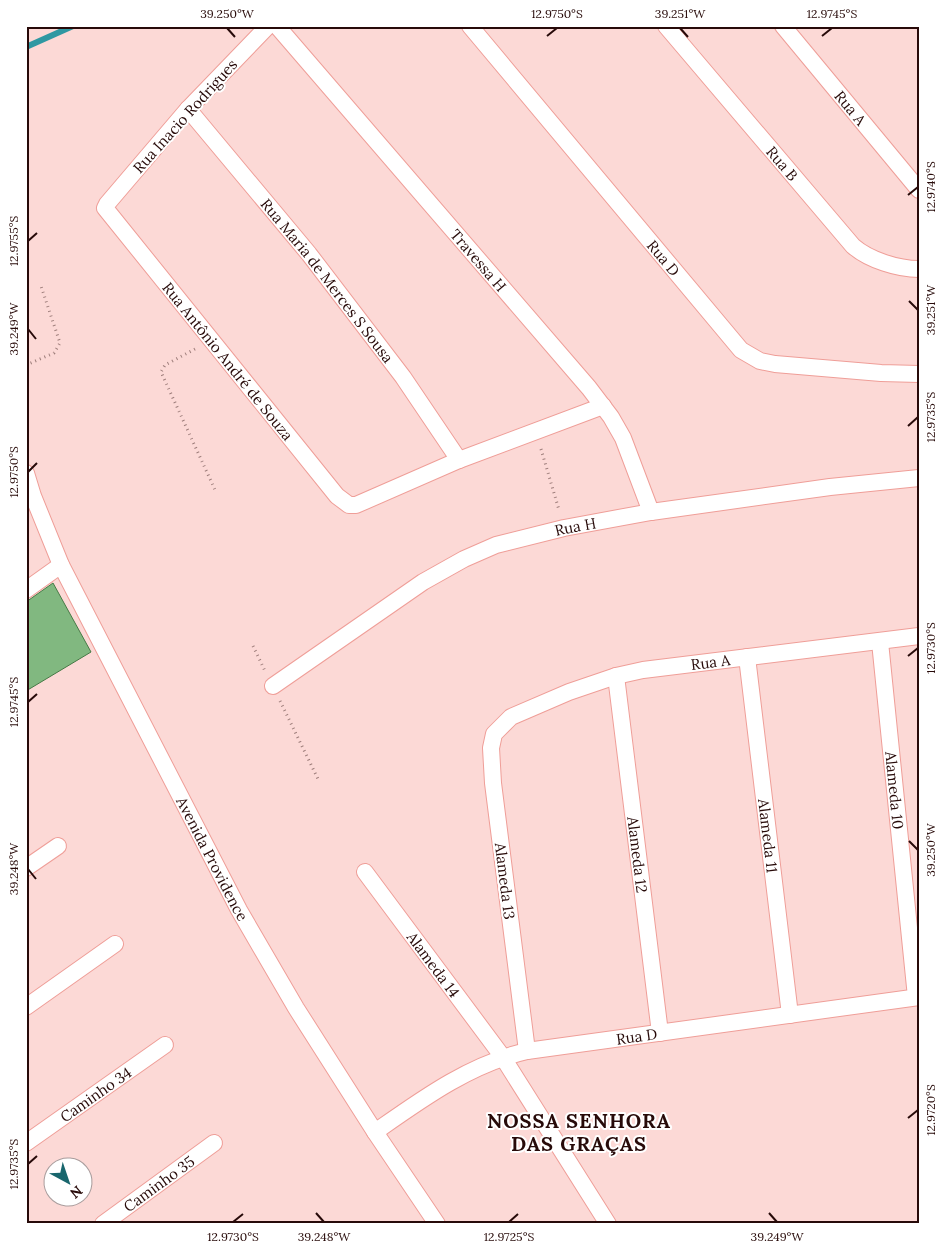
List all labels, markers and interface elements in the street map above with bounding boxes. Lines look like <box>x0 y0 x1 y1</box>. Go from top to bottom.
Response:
text: 39.250°W <box>200 6 255 21</box>
text: 12.9750°S <box>531 6 583 21</box>
text: 39.251°W <box>655 6 706 21</box>
text: 12.9745°S <box>807 6 857 21</box>
street label: Rua Inacio Rodrigues <box>129 55 241 177</box>
street label: Rua A <box>831 86 871 129</box>
street label: Rua B <box>763 142 803 184</box>
text: 12.9740°S <box>923 161 938 213</box>
street label: Rua Maria de Merces S Sousa <box>257 194 398 366</box>
text: 12.9755°S <box>6 215 21 266</box>
street label: Travessa H <box>447 225 511 295</box>
street label: Rua D <box>643 236 684 280</box>
street label: Rua Antônio André de Souza <box>159 278 298 444</box>
text: 39.251°W <box>923 284 938 335</box>
text: 39.249°W <box>6 302 21 355</box>
text: 12.9735°S <box>923 391 938 442</box>
text: 12.9750°S <box>6 446 21 498</box>
street label: Rua H <box>553 513 598 540</box>
text: 12.9730°S <box>923 622 938 674</box>
street label: Rua A <box>690 650 732 674</box>
text: 12.9745°S <box>6 677 21 727</box>
street label: Alameda 10 <box>882 749 908 830</box>
street label: Avenida Providence <box>172 793 253 924</box>
street label: Alameda 11 <box>754 797 782 874</box>
street label: Alameda 12 <box>624 814 652 894</box>
text: 39.250°W <box>923 822 938 877</box>
street label: Alameda 13 <box>491 841 519 920</box>
text: 39.248°W <box>6 842 21 895</box>
street label: Alameda 14 <box>402 927 464 1001</box>
street label: Rua D <box>615 1024 658 1048</box>
street label: Caminho 34 <box>56 1062 135 1126</box>
text: 12.9720°S <box>923 1084 938 1136</box>
district label: NOSSA SENHORA DAS GRAÇAS <box>487 1108 671 1156</box>
text: 12.9735°S <box>6 1138 21 1189</box>
street label: Caminho 35 <box>120 1151 198 1216</box>
north arrow <box>42 1158 92 1208</box>
text: N <box>66 1182 86 1202</box>
text: 12.9730°S <box>207 1229 259 1244</box>
text: 39.248°W <box>298 1229 351 1244</box>
text: 12.9725°S <box>484 1229 534 1244</box>
text: 39.249°W <box>751 1229 804 1244</box>

